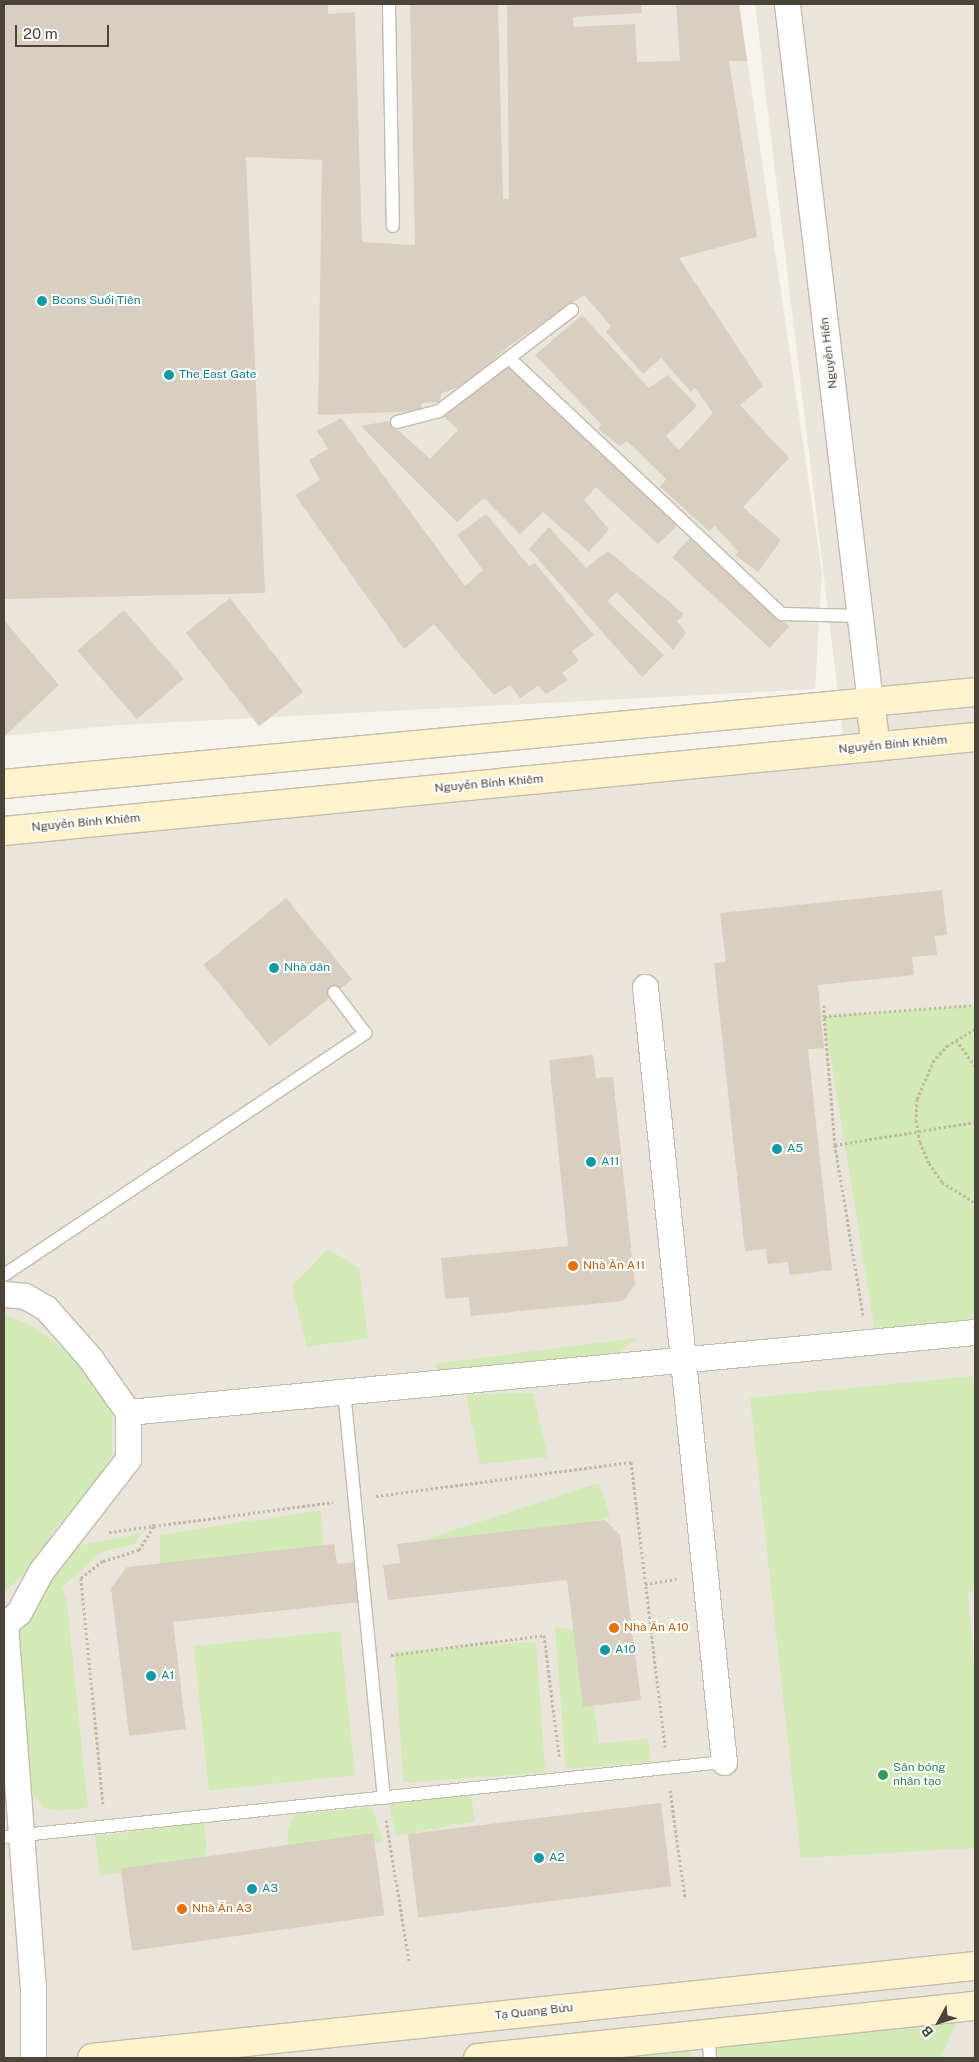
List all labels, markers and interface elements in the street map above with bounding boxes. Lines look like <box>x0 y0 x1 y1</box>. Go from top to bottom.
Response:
scale bar <box>18 15 111 47</box>
text: 20 m <box>23 25 58 42</box>
place label: Bcons Suối Tiên <box>52 294 141 308</box>
marker: Bcons Suối Tiên <box>36 295 48 307</box>
street label: Nguyễn Hiền <box>817 316 841 390</box>
place label: The East Gate <box>179 368 257 382</box>
marker: The East Gate <box>163 369 175 381</box>
street label: Nguyễn Bỉnh Khiêm <box>838 733 948 757</box>
street label: Nguyễn Bỉnh Khiêm <box>434 772 544 796</box>
street label: Nguyễn Bỉnh Khiêm <box>31 811 141 835</box>
place label: Nhà dân <box>284 961 330 975</box>
marker: Nhà dân <box>268 962 280 974</box>
place label: A5 <box>787 1142 803 1156</box>
marker: A5 <box>771 1143 783 1155</box>
place label: A11 <box>601 1155 619 1169</box>
marker: A11 <box>585 1156 597 1168</box>
place label: Nhà Ăn A11 <box>583 1259 645 1273</box>
marker: Nhà Ăn A11 <box>567 1260 579 1272</box>
place label: Nhà Ăn A10 <box>624 1621 689 1635</box>
marker: Nhà Ăn A10 <box>608 1622 620 1634</box>
place label: A10 <box>615 1643 636 1657</box>
marker: A10 <box>599 1644 611 1656</box>
place label: A1 <box>161 1669 174 1683</box>
marker: A1 <box>145 1670 157 1682</box>
place label: Sân bóng nhân tạo <box>893 1761 946 1789</box>
marker: Sân bóng nhân tạo <box>877 1769 889 1781</box>
place label: A2 <box>549 1851 565 1865</box>
marker: A2 <box>533 1852 545 1864</box>
place label: A3 <box>262 1882 278 1896</box>
marker: A3 <box>246 1883 258 1895</box>
place label: Nhà Ăn A3 <box>192 1902 252 1916</box>
marker: Nhà Ăn A3 <box>176 1903 188 1915</box>
north arrow <box>914 1997 964 2047</box>
street label: Tạ Quang Bửu <box>494 2001 574 2023</box>
text: B <box>918 2023 937 2040</box>

